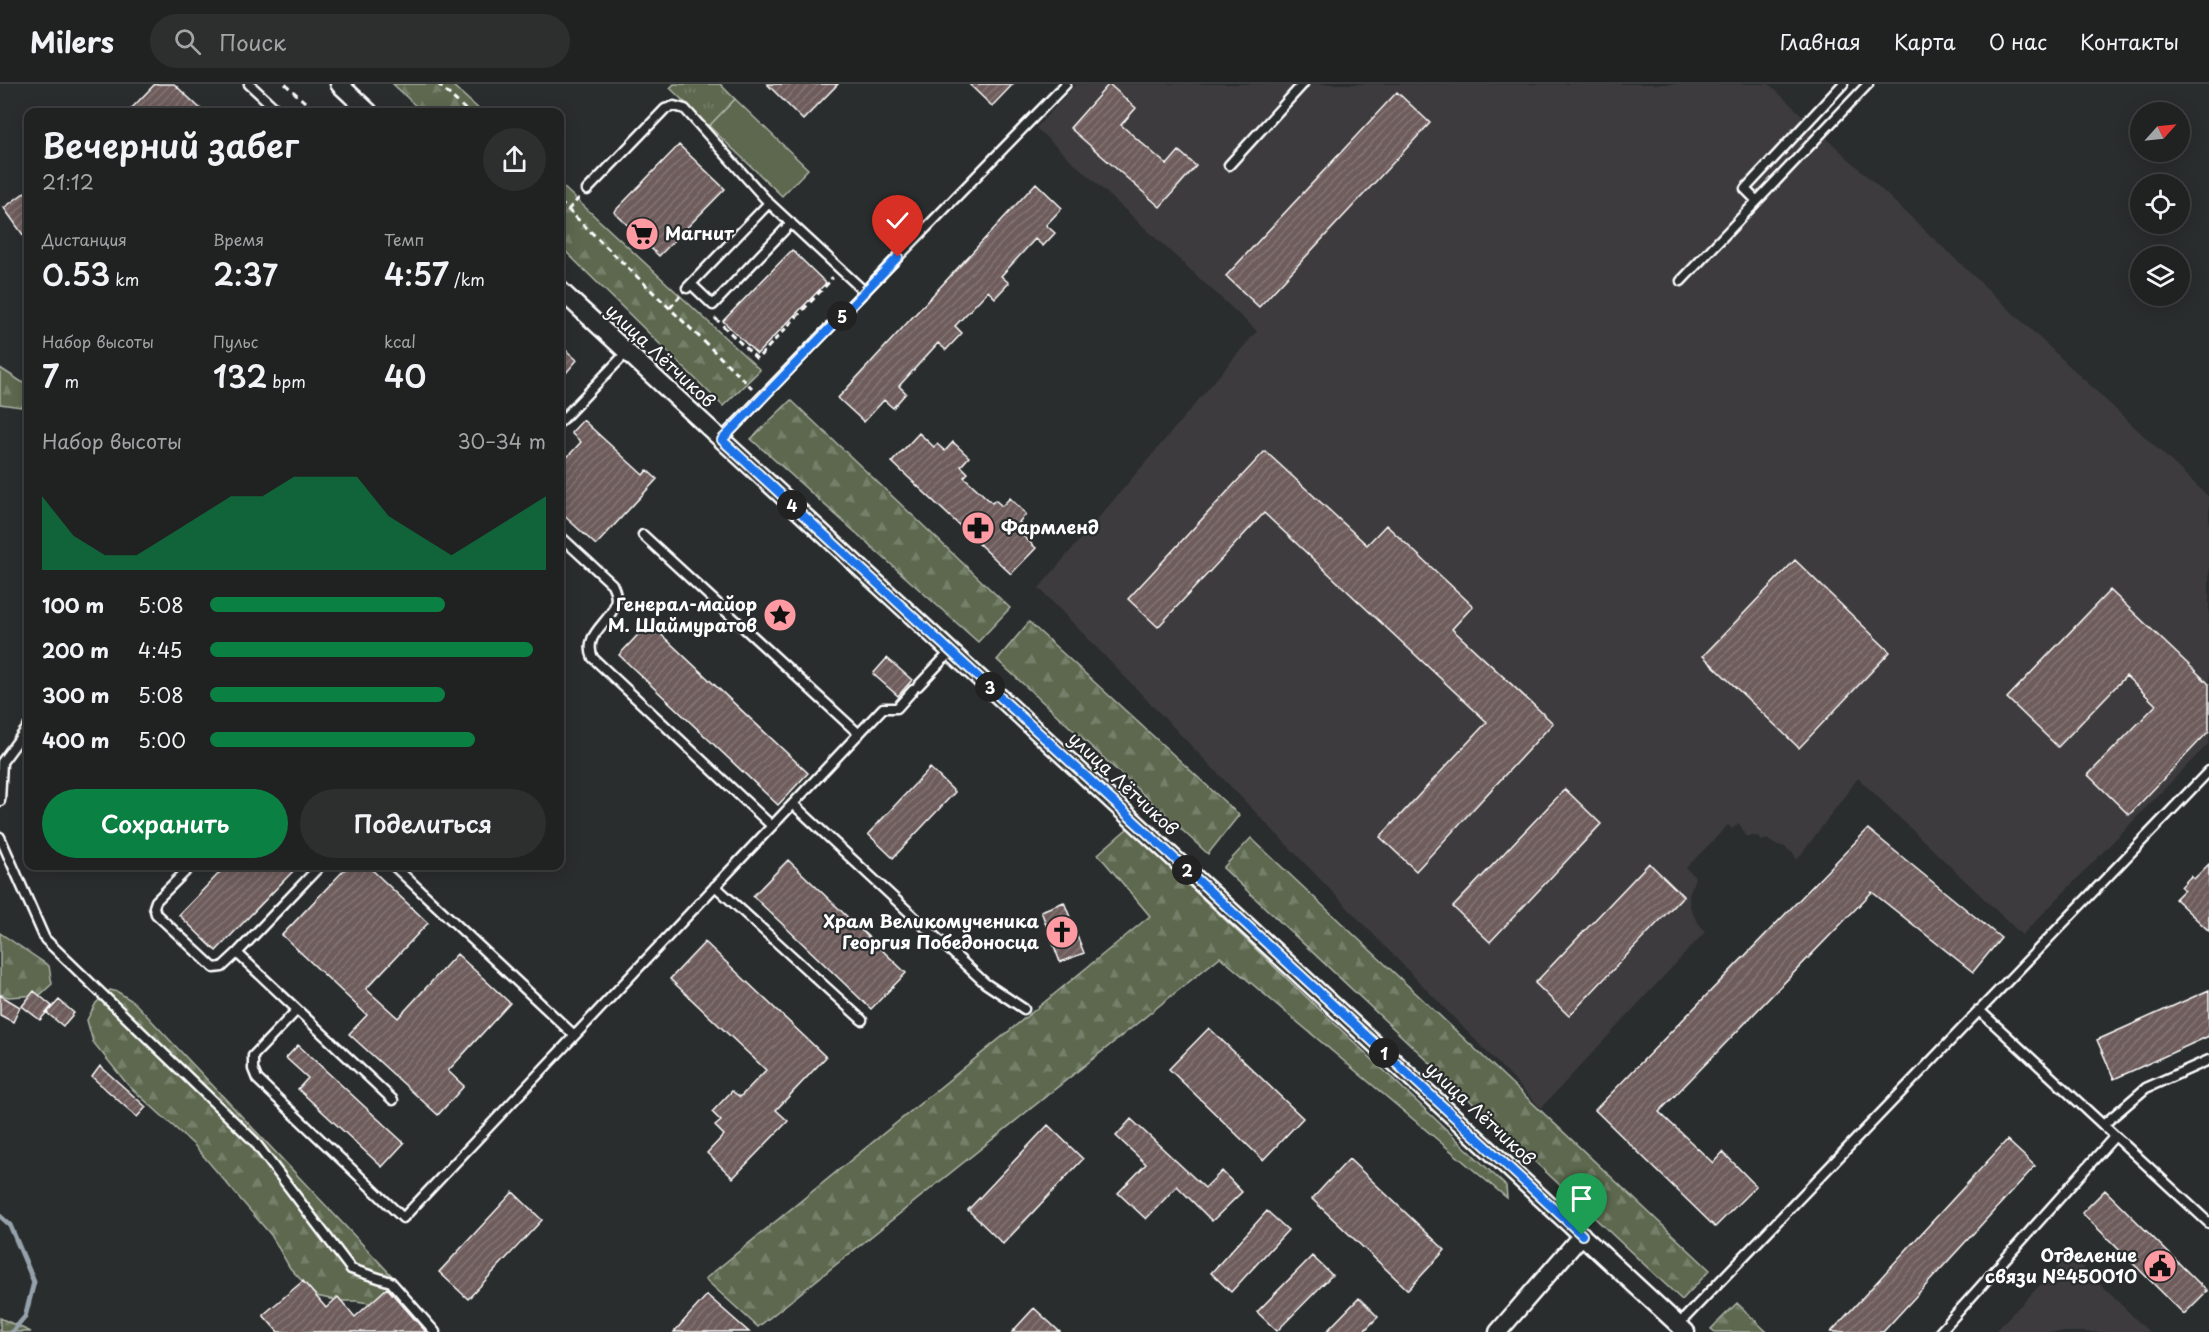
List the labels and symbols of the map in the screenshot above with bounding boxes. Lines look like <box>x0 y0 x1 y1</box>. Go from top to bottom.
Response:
north arrow <box>2130 102 2190 162</box>
pin <box>872 195 923 257</box>
supermarket icon: Магнит <box>624 216 660 252</box>
place label: Магнит <box>665 219 734 246</box>
street label: улица Лётчиков <box>600 297 722 413</box>
pin: 5 <box>827 301 857 331</box>
pin: 4 <box>777 490 807 520</box>
pharmacy icon: Фармленд <box>960 510 996 546</box>
place label: Фармленд <box>1001 513 1099 540</box>
place label: Генерал-майор М. Шаймуратов <box>608 590 757 638</box>
place icon: Генерал-майор М. Шаймуратов <box>762 597 798 633</box>
pin: 3 <box>975 672 1005 702</box>
street label: улица Лётчиков <box>1063 725 1185 841</box>
pin: 2 <box>1172 855 1202 885</box>
place label: Храм Великомученика Георгия Победоносца <box>823 907 1040 955</box>
church icon: Храм Великомученика Георгия Победоносца <box>1044 914 1080 950</box>
pin: 1 <box>1369 1038 1399 1068</box>
street label: улица Лётчиков <box>1420 1055 1542 1171</box>
pin <box>1556 1173 1607 1235</box>
place label: Отделение связи №450010 <box>1985 1241 2137 1289</box>
public building icon: Отделение связи №450010 <box>2142 1248 2178 1284</box>

